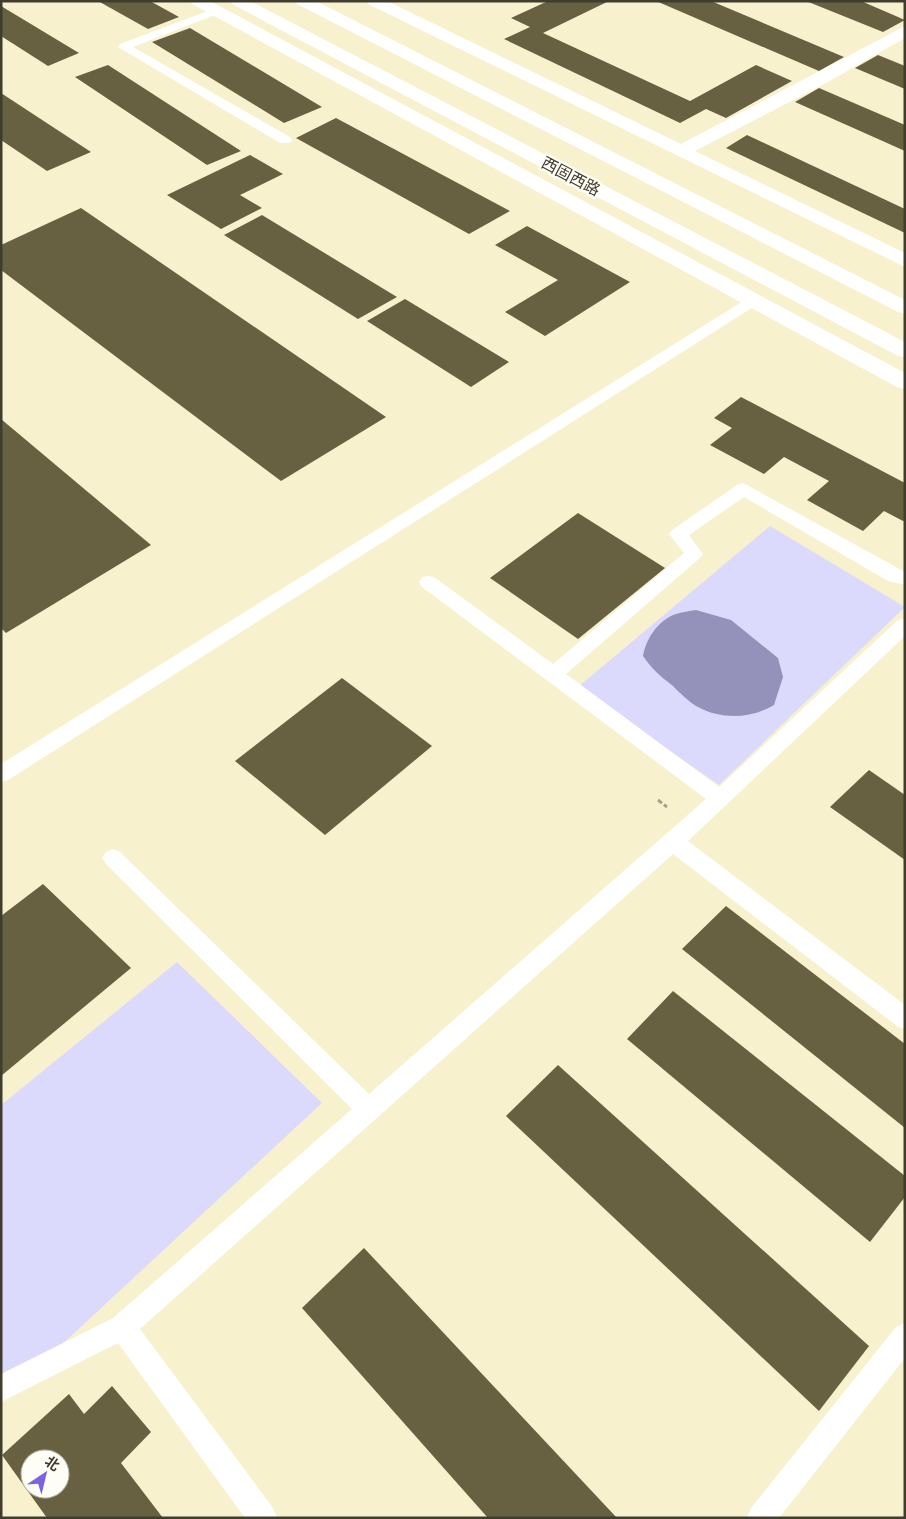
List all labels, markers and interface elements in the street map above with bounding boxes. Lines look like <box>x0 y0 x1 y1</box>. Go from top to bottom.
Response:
street label: 西固西路 <box>537 151 604 203</box>
north arrow <box>20 1449 70 1499</box>
text: 北 <box>40 1451 64 1476</box>

